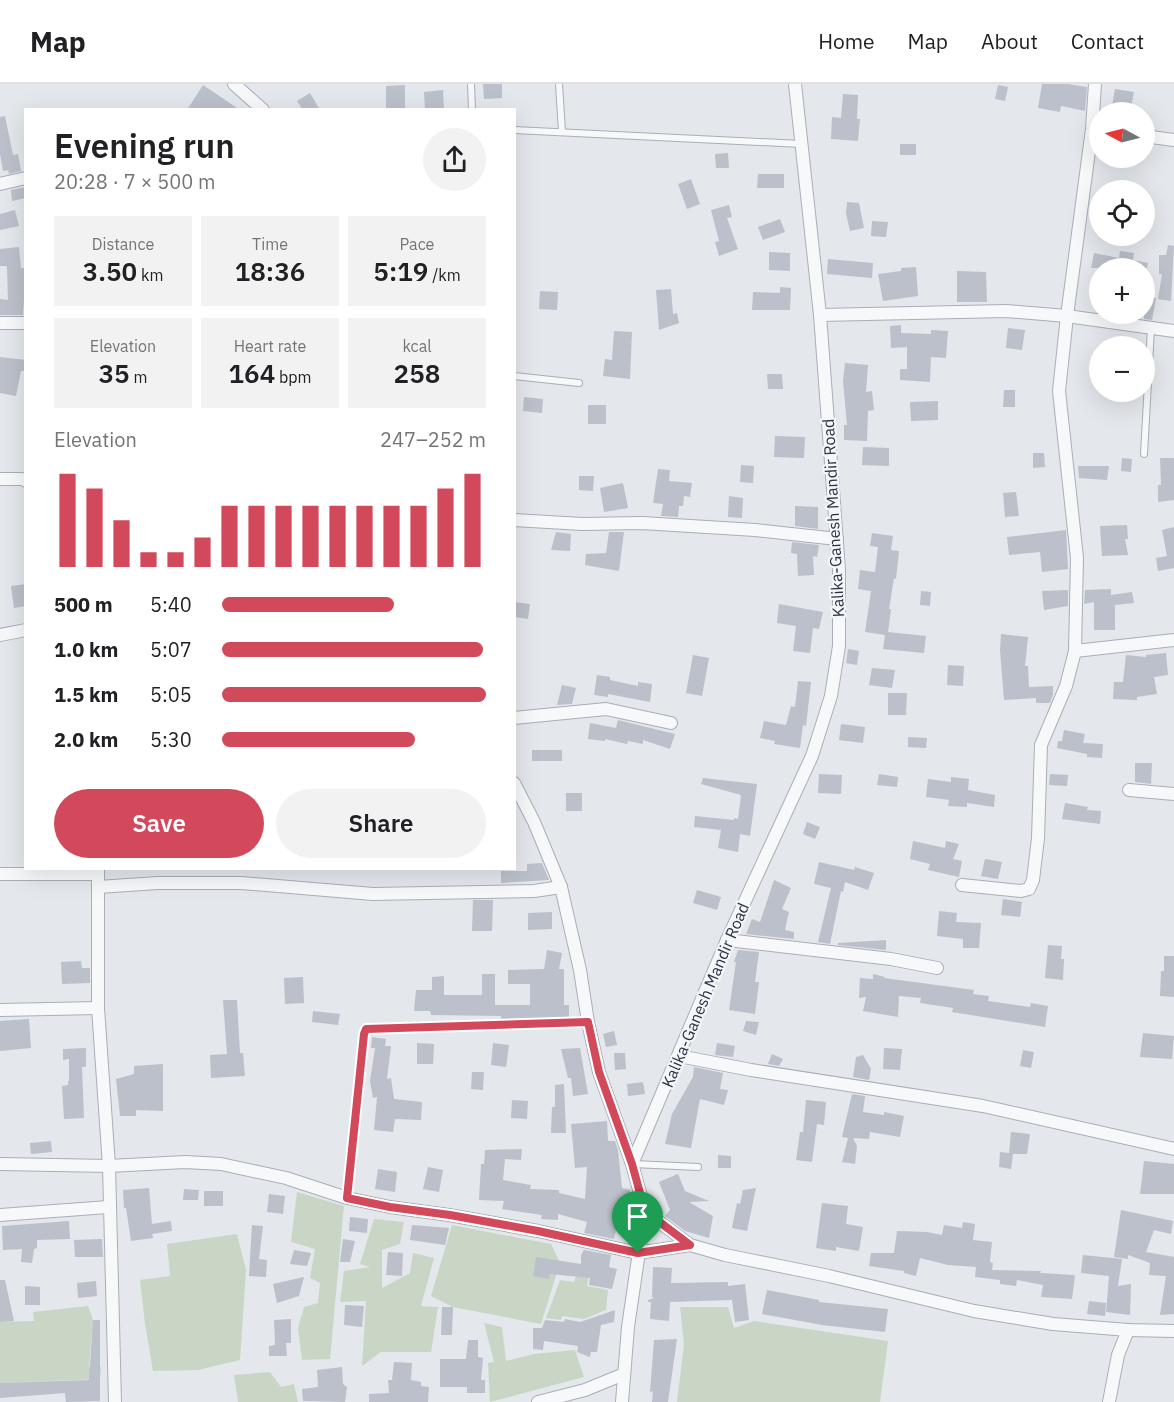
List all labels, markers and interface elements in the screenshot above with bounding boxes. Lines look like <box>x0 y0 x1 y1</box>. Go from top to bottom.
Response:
text: Map <box>30 23 86 60</box>
text: Home <box>818 27 875 55</box>
text: Map <box>908 27 948 55</box>
text: About <box>981 27 1038 55</box>
text: Contact <box>1071 27 1144 55</box>
north arrow <box>1089 102 1155 168</box>
map controls <box>1089 102 1155 402</box>
text: Evening run <box>54 124 235 167</box>
button: share <box>423 128 486 191</box>
text: 20:28 · 7 × 500 m <box>54 168 215 195</box>
button: locate <box>1089 180 1155 246</box>
text: Distance <box>92 234 154 254</box>
text: Time <box>252 234 288 254</box>
text: Pace <box>400 234 434 254</box>
text: 3.50 <box>83 254 137 288</box>
text: 18:36 <box>235 254 305 288</box>
text: 5:19 <box>373 254 428 288</box>
button: + <box>1089 258 1155 324</box>
text: km <box>137 265 163 285</box>
text: /km <box>428 265 461 285</box>
text: Elevation <box>90 336 156 356</box>
text: Heart rate <box>234 336 306 356</box>
text: kcal <box>402 336 432 356</box>
button: − <box>1089 336 1155 402</box>
text: 35 <box>99 356 130 390</box>
text: 164 <box>228 356 275 390</box>
text: 258 <box>394 356 440 390</box>
text: m <box>130 367 147 387</box>
text: bpm <box>275 367 312 387</box>
street label: Kalika-Ganesh Mandir Road <box>818 418 848 618</box>
text: Elevation <box>54 426 137 453</box>
text: 247–252 m <box>380 426 486 453</box>
text: 500 m <box>54 591 113 618</box>
text: 5:40 <box>150 591 192 618</box>
text: 1.0 km <box>54 636 118 663</box>
text: 5:07 <box>150 636 192 663</box>
text: 1.5 km <box>54 681 118 708</box>
text: 5:05 <box>150 681 192 708</box>
text: 2.0 km <box>54 726 118 753</box>
text: 5:30 <box>150 726 192 753</box>
button: Save <box>54 789 264 858</box>
button: Share <box>276 789 486 858</box>
street label: Kalika-Ganesh Mandir Road <box>657 900 753 1090</box>
pin <box>612 1191 663 1253</box>
icon: arrive <box>621 1200 654 1233</box>

